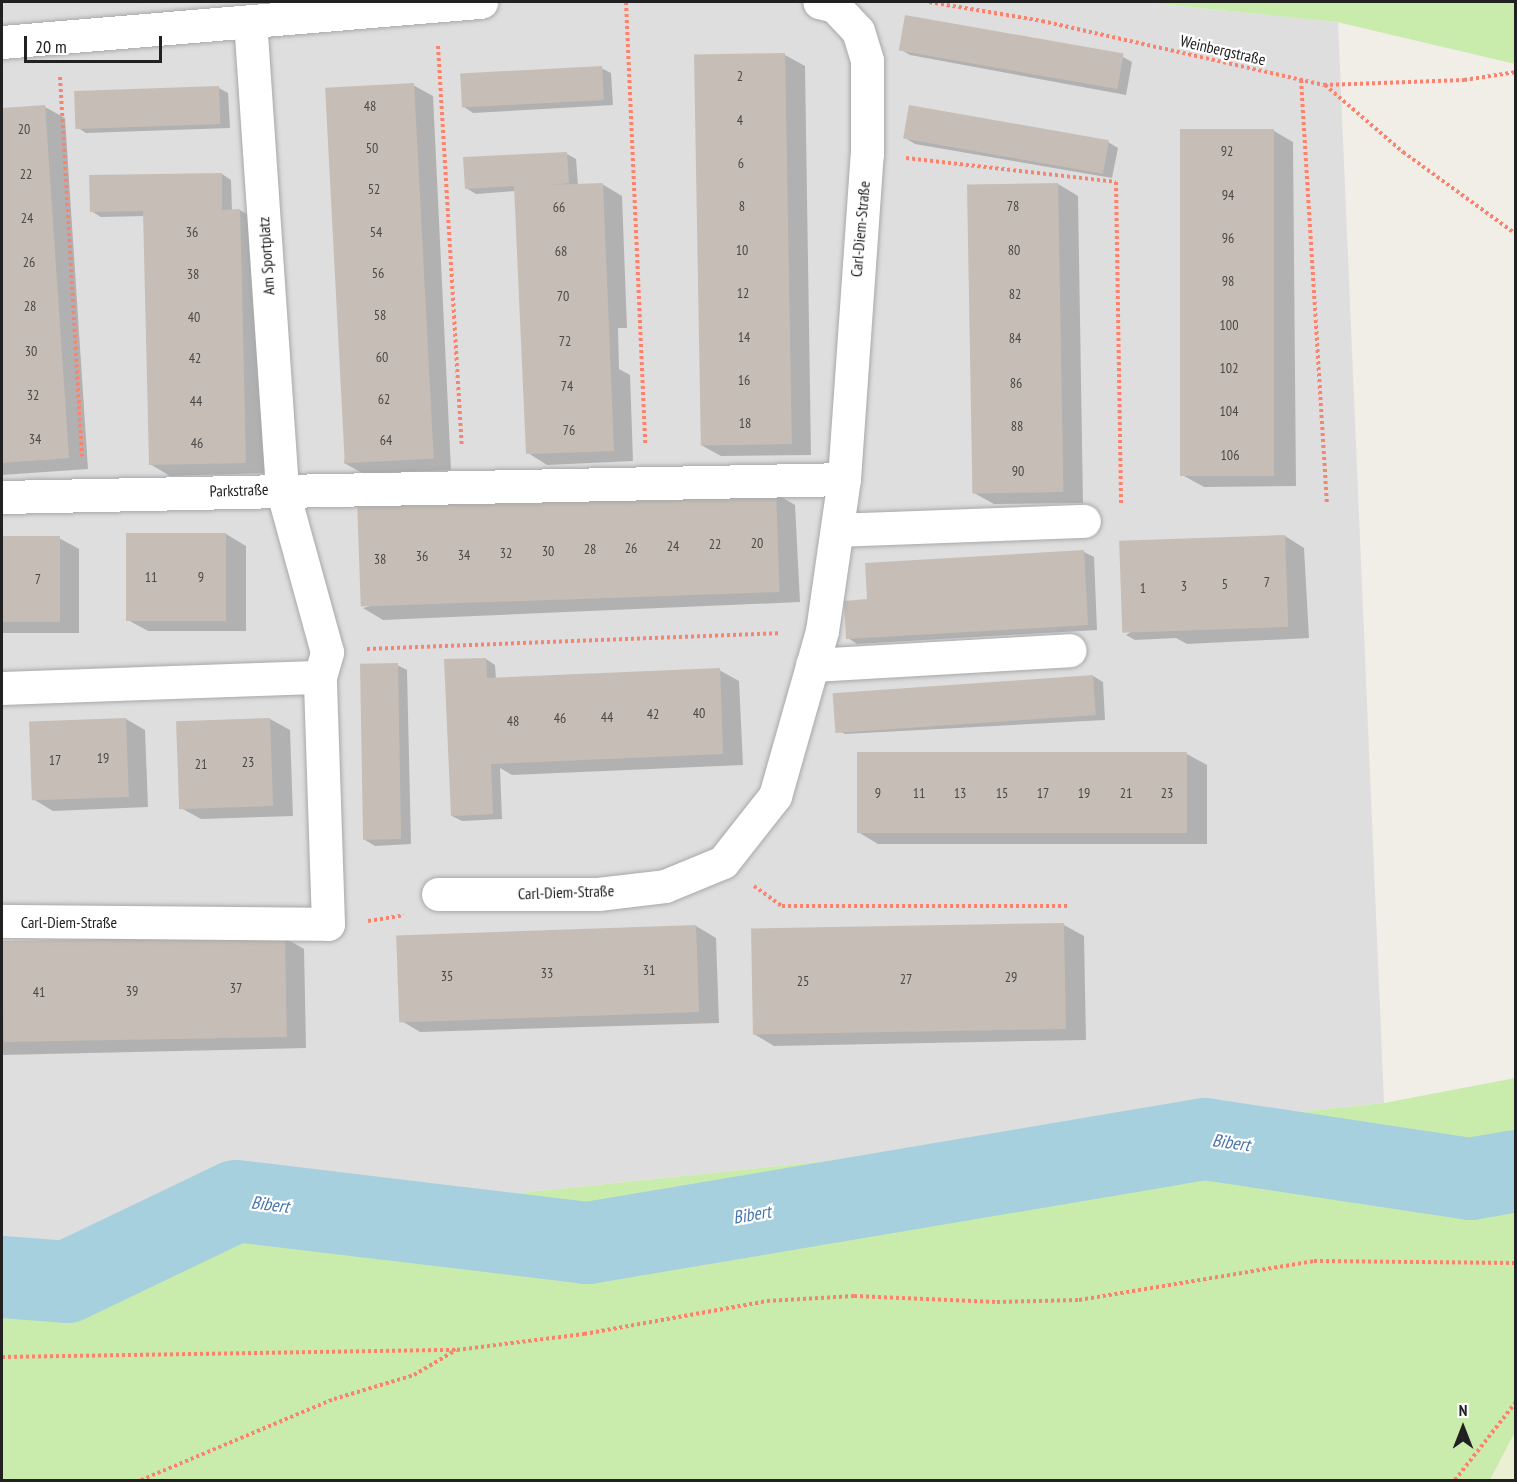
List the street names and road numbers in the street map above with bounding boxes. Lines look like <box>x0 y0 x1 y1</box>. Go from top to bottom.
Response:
street label: Weinbergstraße <box>1178 31 1268 69</box>
street label: Carl-Diem-Straße <box>846 180 874 278</box>
street label: Am Sportplatz <box>254 216 278 296</box>
street label: Parkstraße <box>209 479 269 501</box>
street label: Carl-Diem-Straße <box>518 881 614 903</box>
street label: Carl-Diem-Straße <box>21 912 117 932</box>

